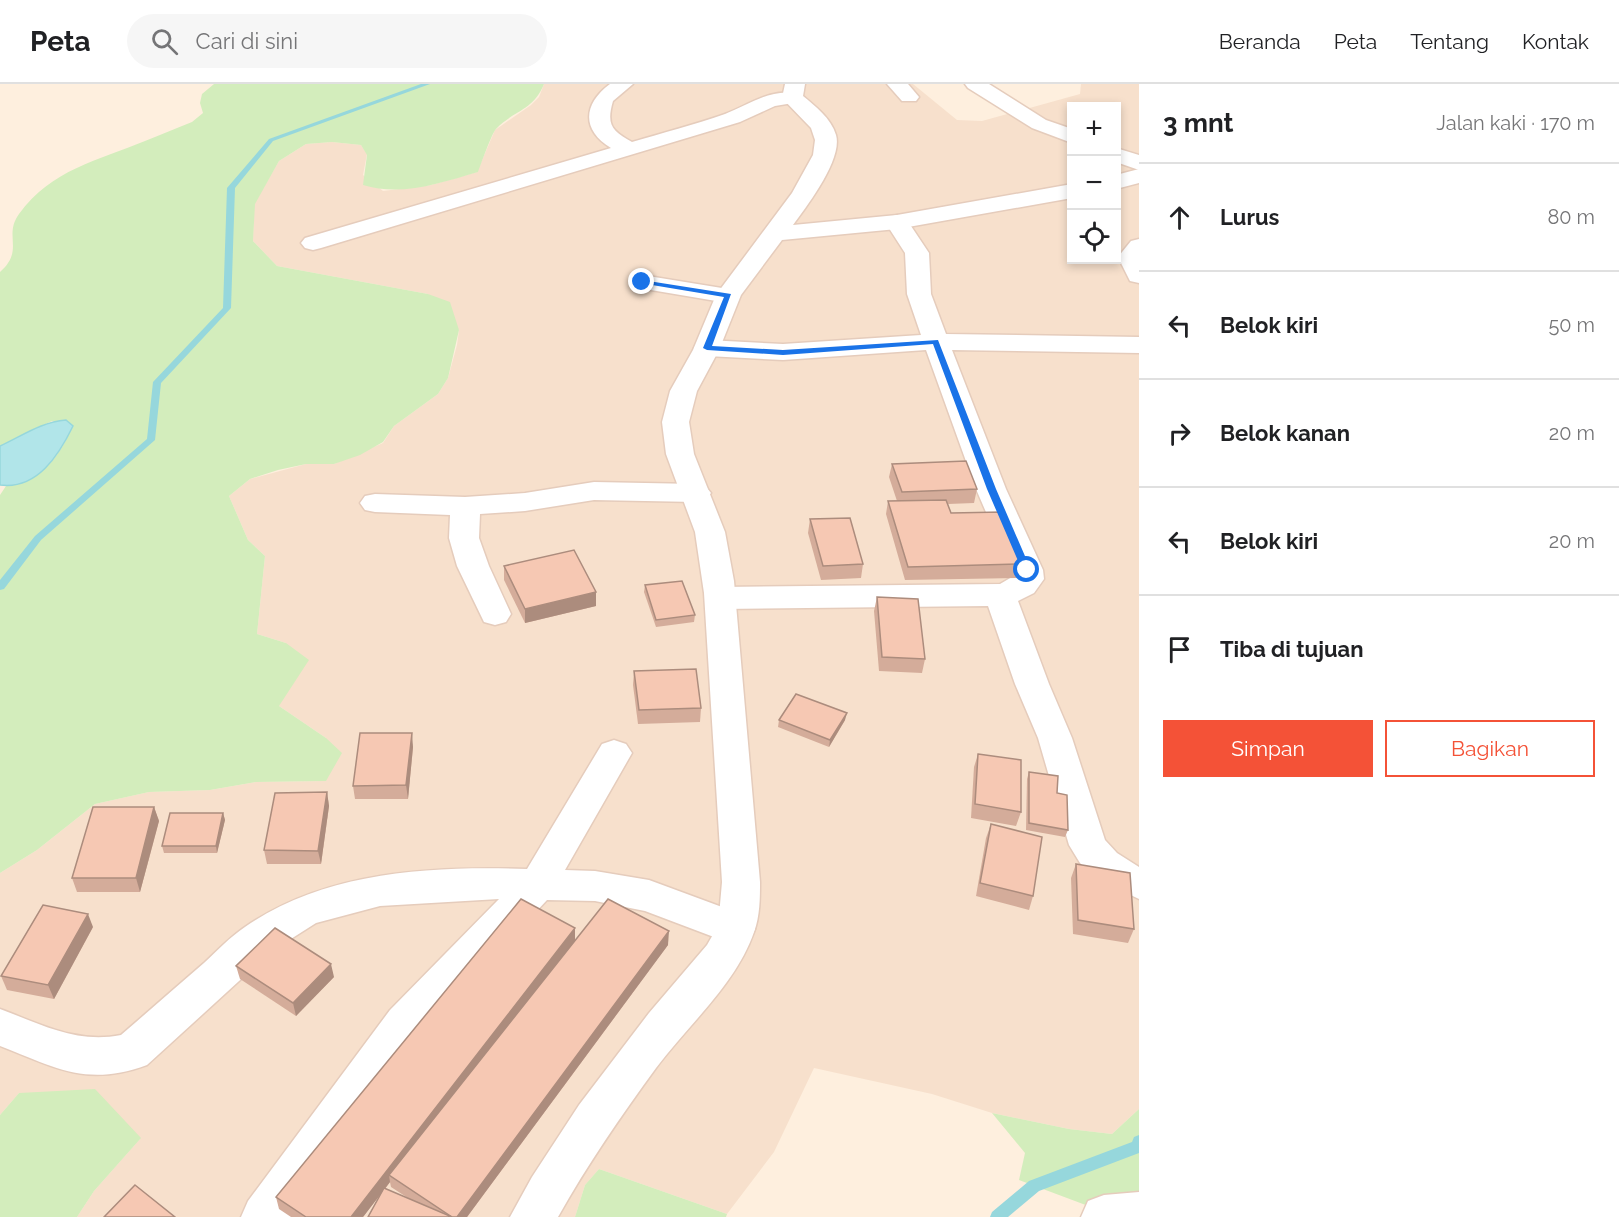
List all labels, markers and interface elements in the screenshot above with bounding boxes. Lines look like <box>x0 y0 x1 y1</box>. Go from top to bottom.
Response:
search box <box>127 14 547 68</box>
text: Peta <box>30 25 91 58</box>
icon: search <box>148 25 181 58</box>
text: Cari di sini <box>196 28 298 54</box>
text: Beranda <box>1219 29 1301 54</box>
text: Peta <box>1334 29 1377 54</box>
text: Tentang <box>1410 29 1489 54</box>
text: Kontak <box>1522 29 1589 54</box>
map controls <box>1067 102 1121 264</box>
button: + <box>1067 102 1121 156</box>
text: 3 mnt <box>1163 108 1234 138</box>
text: Jalan kaki · 170 m <box>1436 111 1595 135</box>
button: − <box>1067 156 1121 210</box>
icon: ahead <box>1163 201 1196 234</box>
text: Lurus <box>1220 204 1279 230</box>
text: 80 m <box>1547 205 1595 229</box>
button: locate <box>1067 210 1121 264</box>
route end <box>628 268 654 294</box>
icon: left <box>1163 309 1196 342</box>
text: Belok kiri <box>1220 312 1318 338</box>
text: 50 m <box>1548 313 1595 337</box>
icon: right <box>1163 417 1196 450</box>
text: Belok kanan <box>1220 420 1350 446</box>
text: 20 m <box>1549 421 1595 445</box>
icon: left <box>1163 525 1196 558</box>
text: Belok kiri <box>1220 528 1318 554</box>
text: 20 m <box>1549 529 1595 553</box>
route start <box>1013 556 1039 582</box>
icon: arrive <box>1163 633 1196 666</box>
text: Tiba di tujuan <box>1220 636 1363 662</box>
button: Simpan <box>1163 720 1373 777</box>
button: Bagikan <box>1385 720 1595 777</box>

